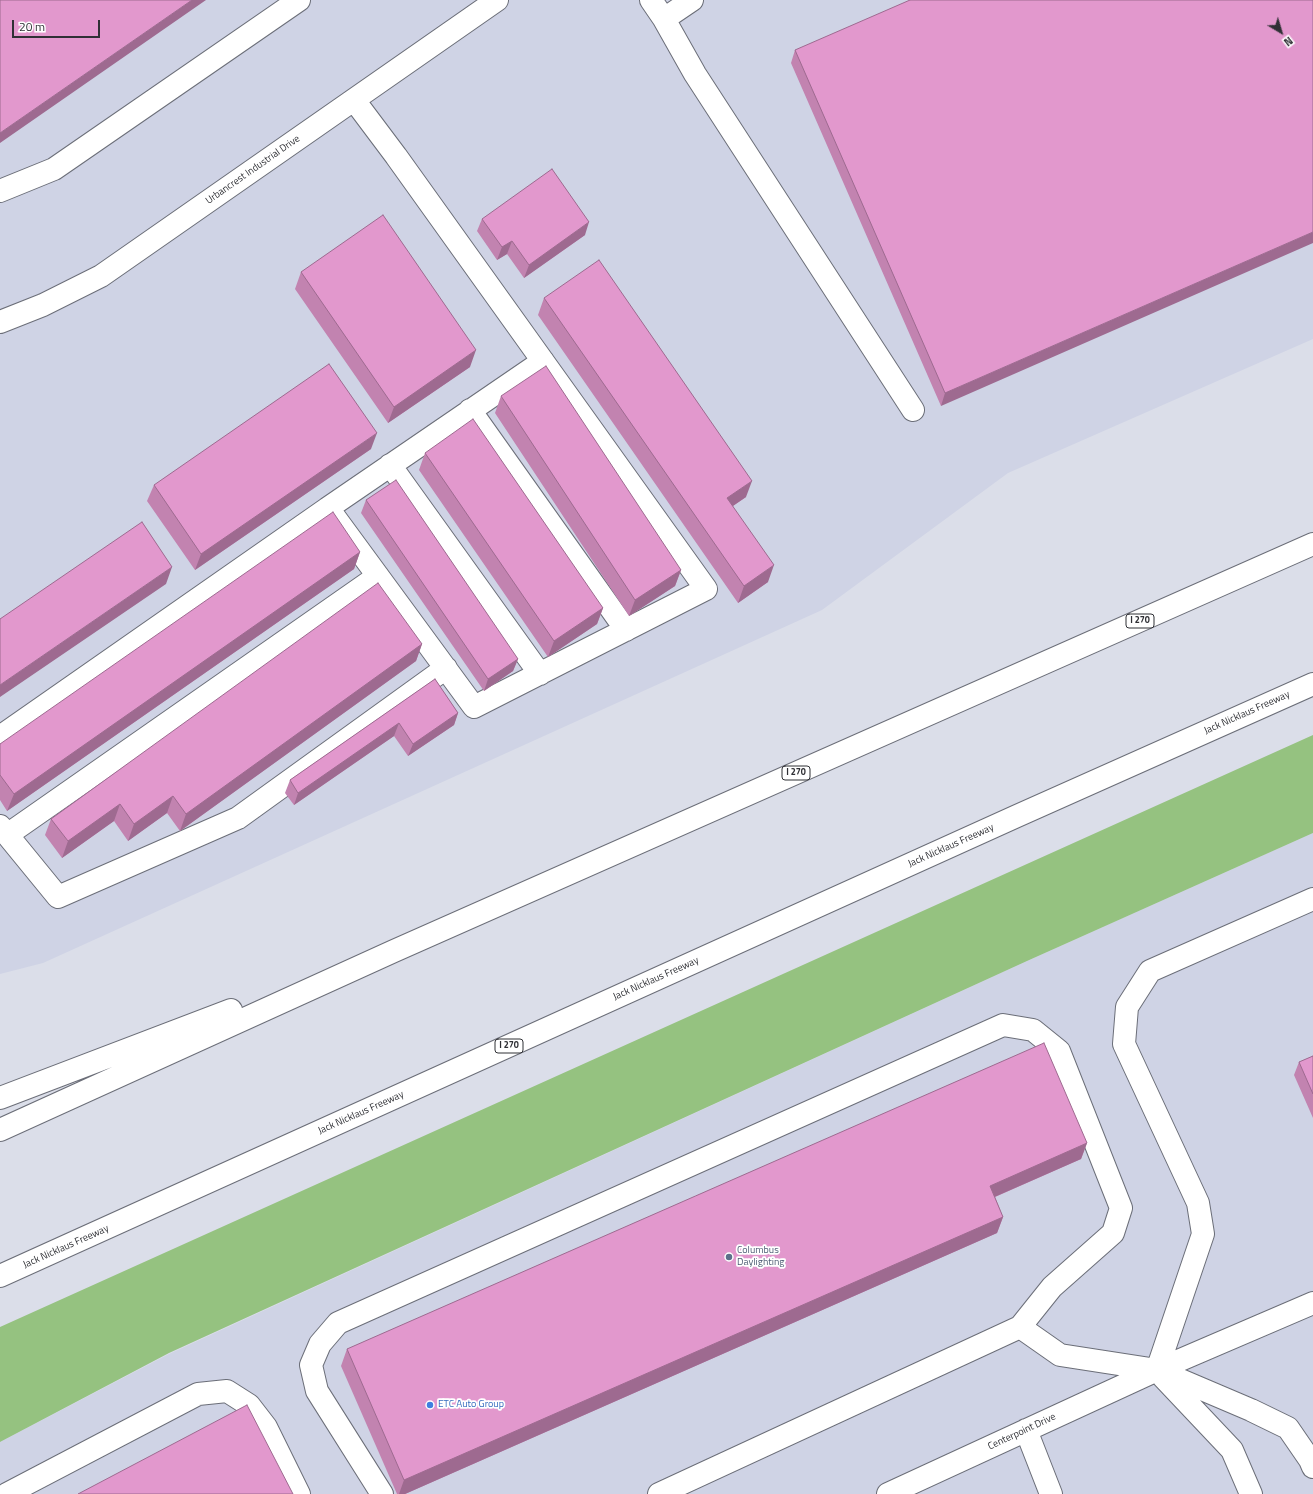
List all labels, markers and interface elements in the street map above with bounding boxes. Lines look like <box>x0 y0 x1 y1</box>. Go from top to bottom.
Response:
scale bar <box>14 12 102 38</box>
north arrow <box>1261 12 1301 52</box>
text: 20 m <box>19 17 45 36</box>
text: N <box>1280 33 1296 50</box>
street label: Urbancrest Industrial Drive <box>204 133 302 207</box>
road number: I 270 <box>1126 614 1154 628</box>
street label: Jack Nicklaus Freeway <box>1202 689 1292 737</box>
road number: I 270 <box>782 766 810 780</box>
street label: Jack Nicklaus Freeway <box>906 822 996 870</box>
street label: Jack Nicklaus Freeway <box>611 955 701 1003</box>
road number: I 270 <box>495 1039 523 1053</box>
street label: Jack Nicklaus Freeway <box>316 1089 406 1137</box>
street label: Jack Nicklaus Freeway <box>21 1223 111 1271</box>
place label: Columbus Daylighting <box>737 1245 784 1268</box>
marker: Columbus Daylighting <box>724 1252 734 1262</box>
place label: ETC Auto Group <box>438 1399 504 1411</box>
marker: ETC Auto Group <box>425 1400 435 1410</box>
street label: Centerpoint Drive <box>986 1411 1058 1453</box>

